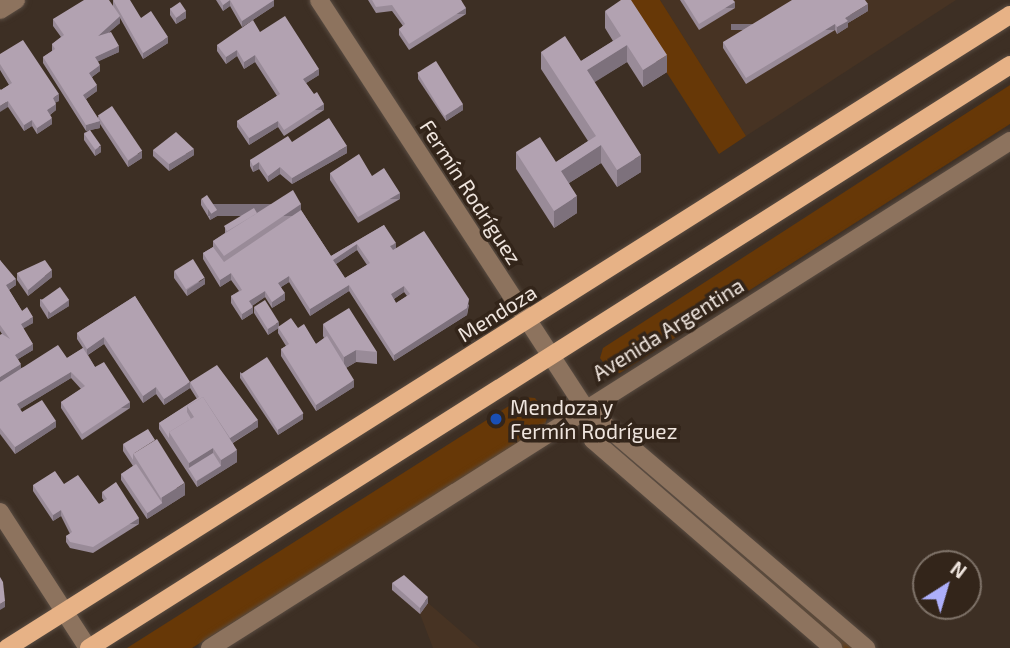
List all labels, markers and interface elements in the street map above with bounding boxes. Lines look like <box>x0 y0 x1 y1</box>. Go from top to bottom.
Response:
street label: Fermín Rodríguez <box>415 115 527 269</box>
street label: Avenida Argentina <box>588 272 748 386</box>
street label: Mendoza <box>453 279 541 347</box>
place label: Mendoza y Fermín Rodríguez <box>510 394 677 444</box>
marker: Mendoza y Fermín Rodríguez <box>488 411 504 427</box>
north arrow <box>912 550 982 620</box>
text: N <box>946 556 971 583</box>

